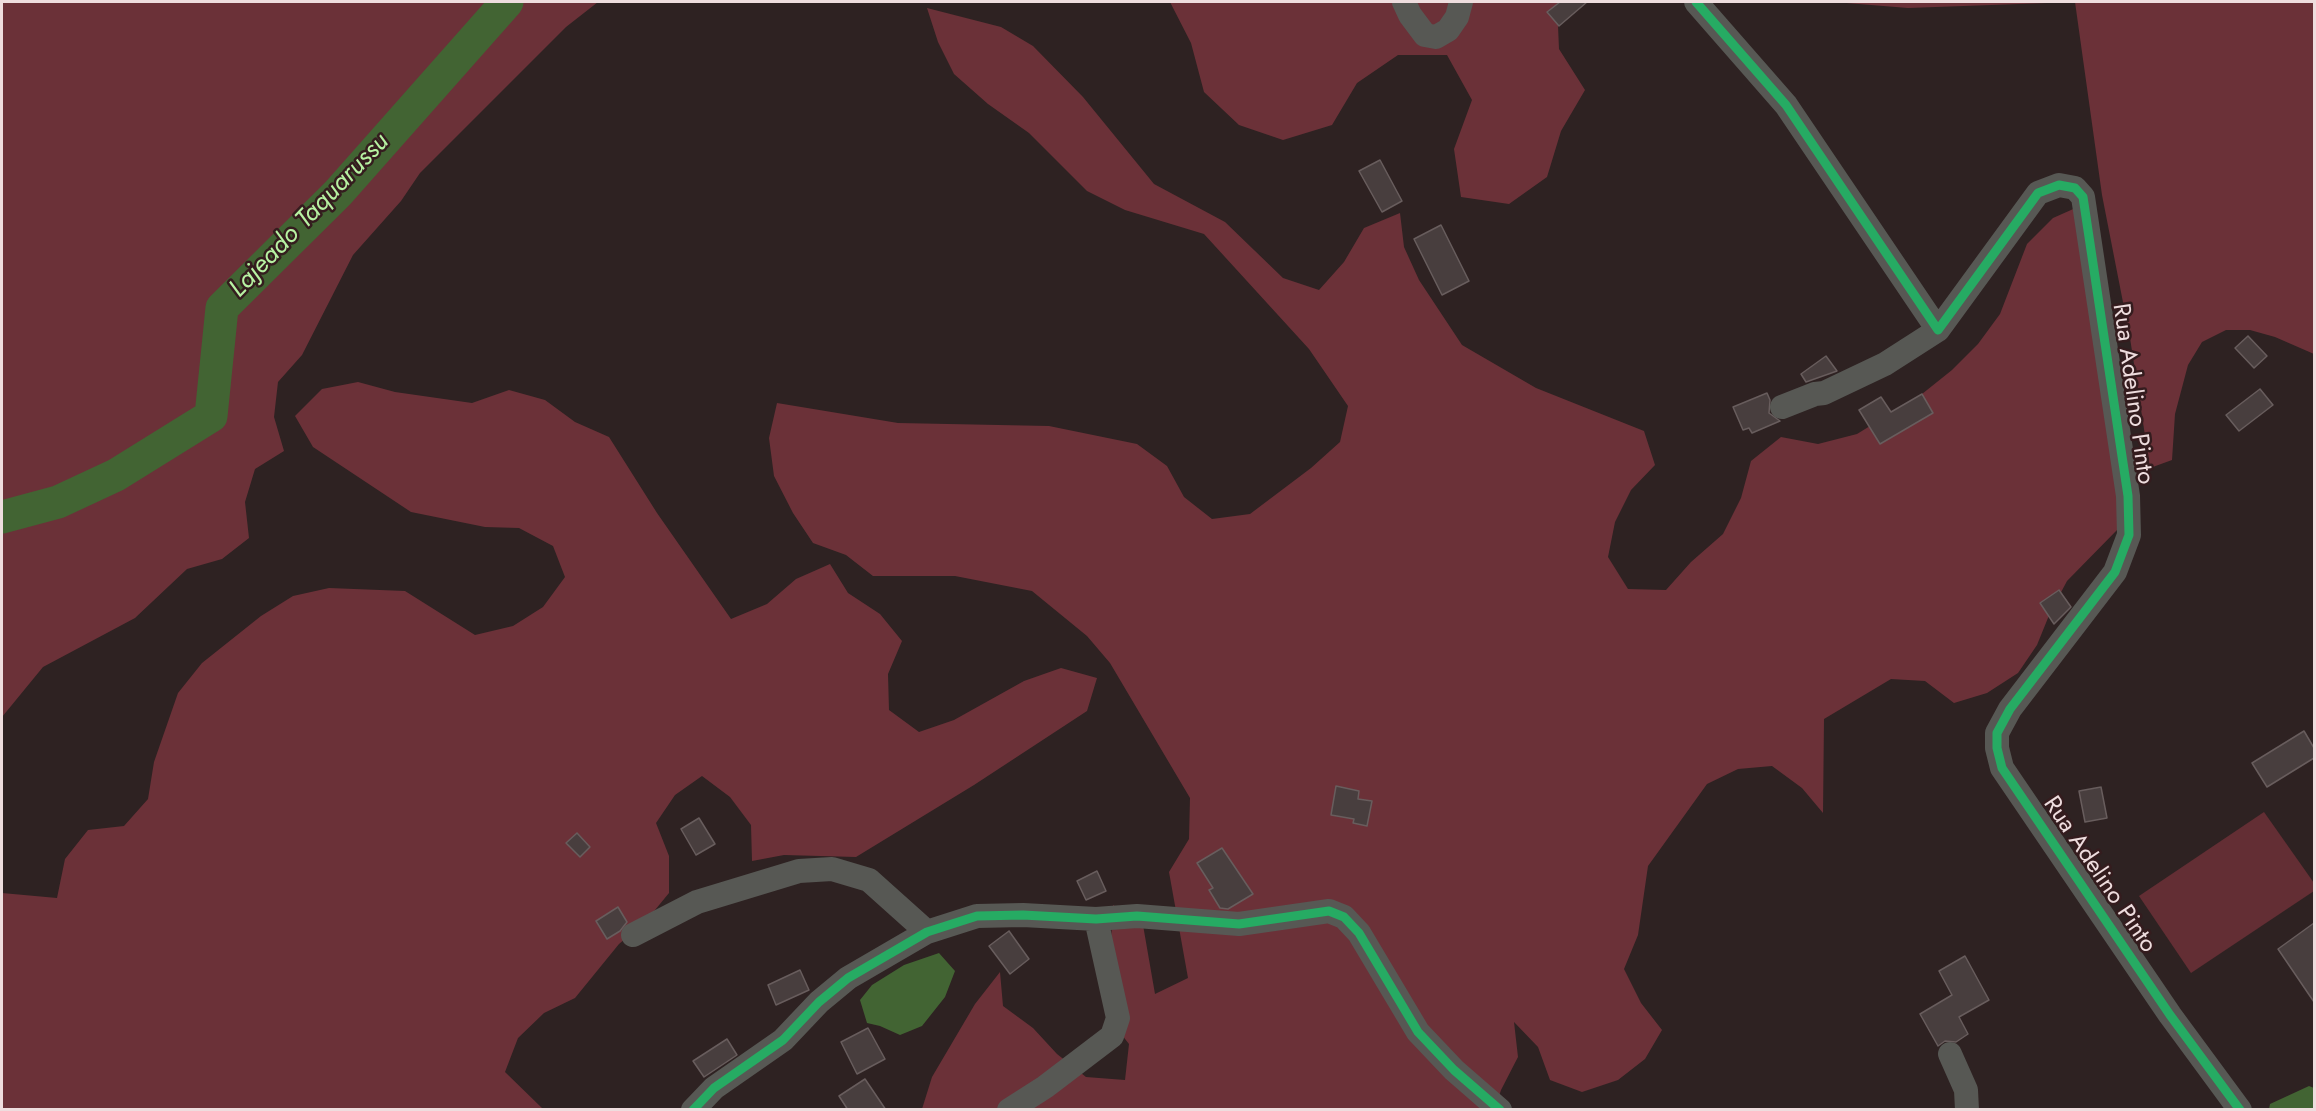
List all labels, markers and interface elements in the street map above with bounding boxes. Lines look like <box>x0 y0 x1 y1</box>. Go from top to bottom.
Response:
water label: Lajeado Taquarussu <box>224 127 396 305</box>
street label: Rua Adelino Pinto <box>2105 302 2159 486</box>
street label: Rua Adelino Pinto <box>2036 791 2162 959</box>

